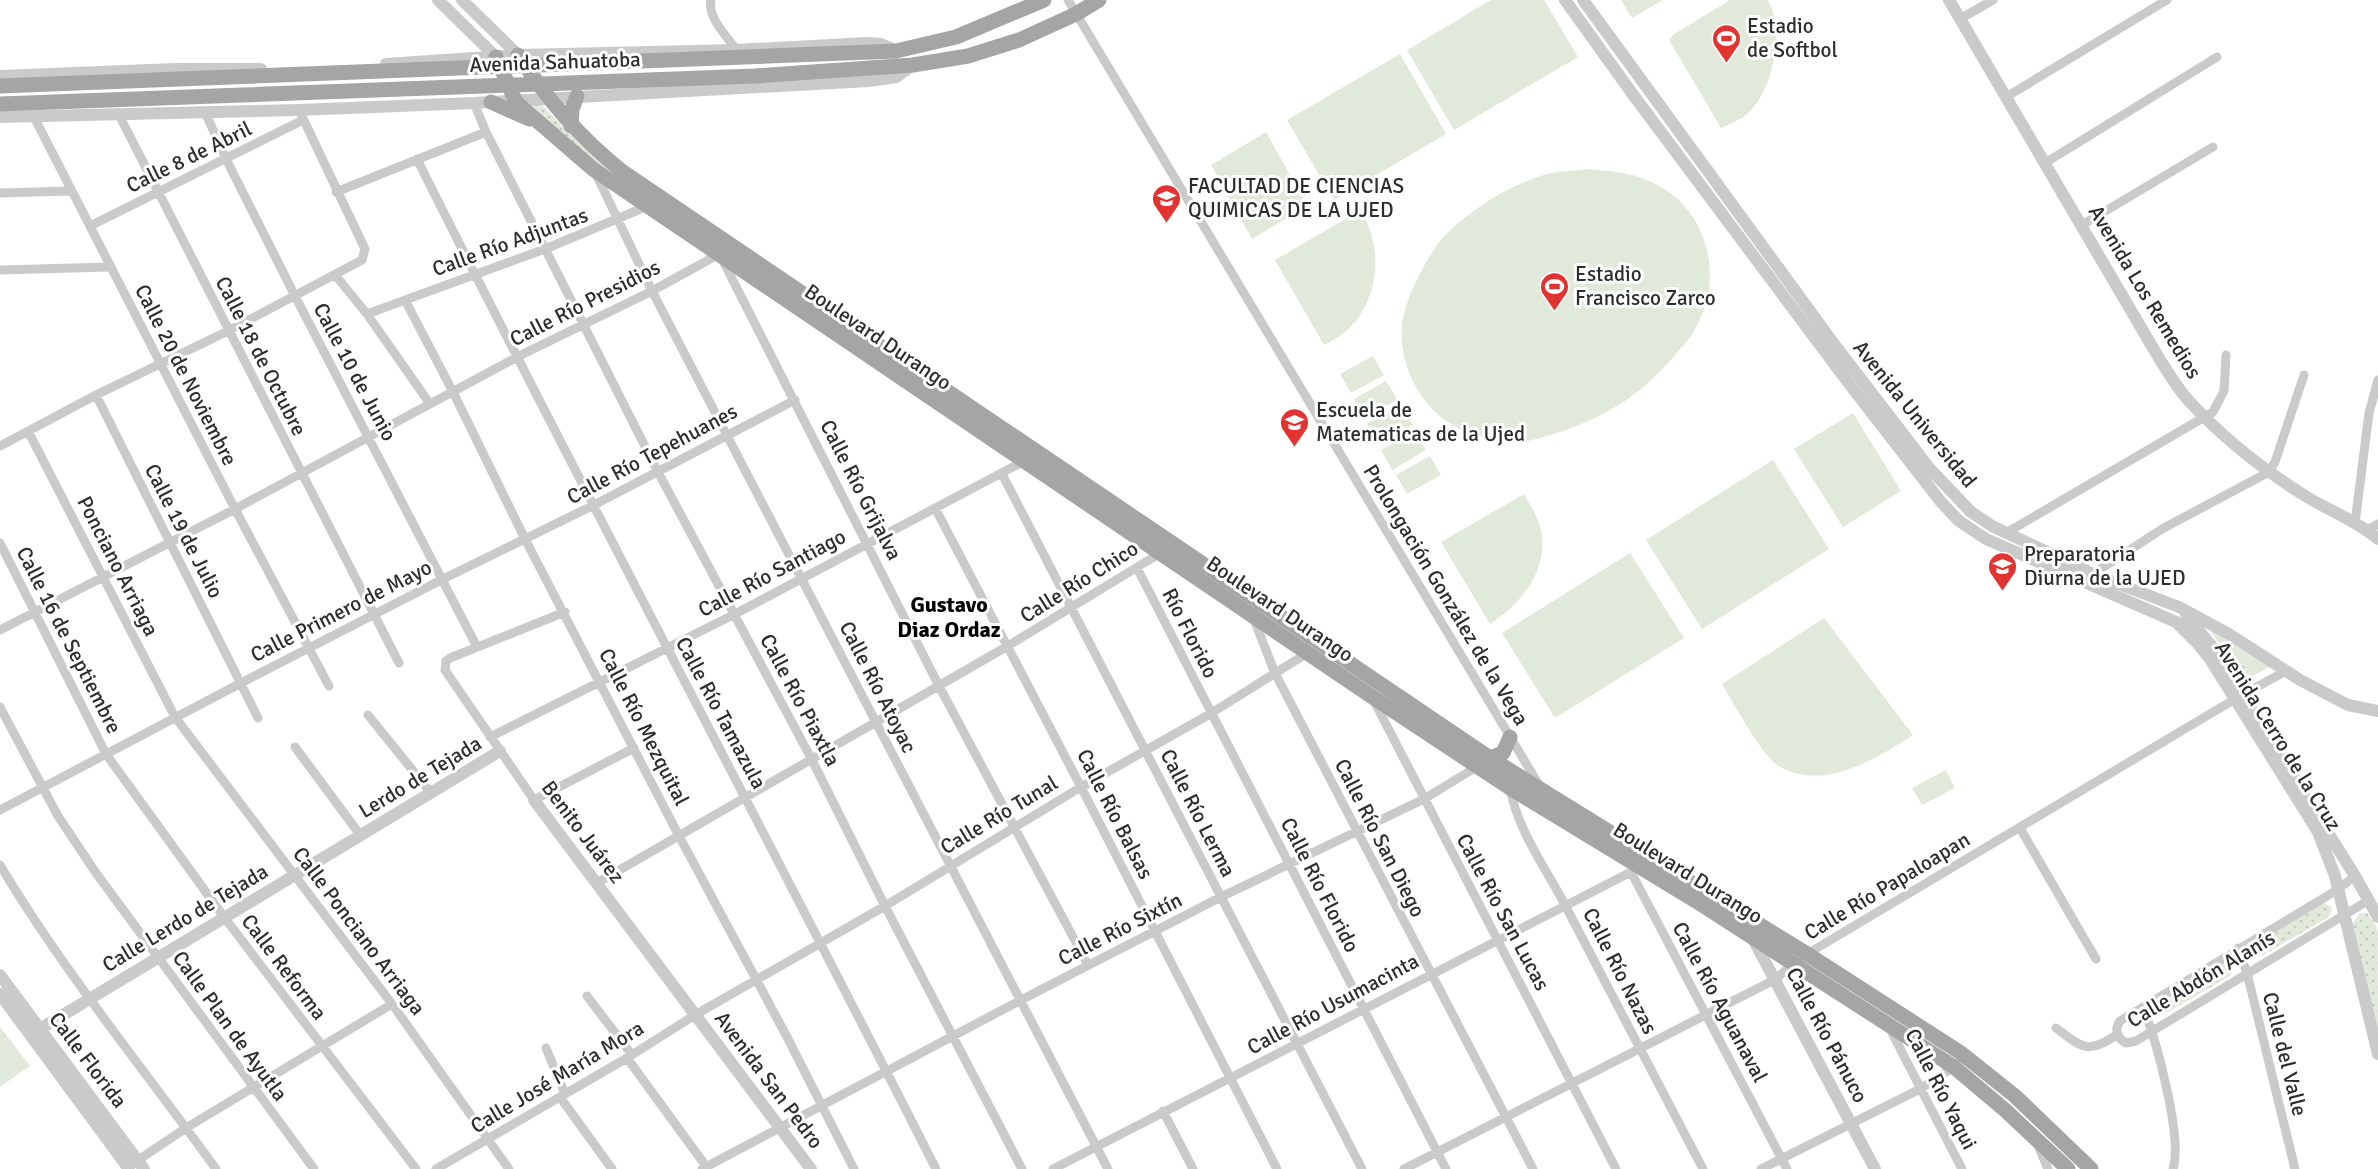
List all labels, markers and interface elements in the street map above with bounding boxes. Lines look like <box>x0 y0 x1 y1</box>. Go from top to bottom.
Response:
place label: Estadio de Softbol <box>1747 13 1838 63</box>
sports icon: Estadio de Softbol <box>1710 22 1742 64</box>
street label: Avenida Sahuatoba <box>469 46 641 78</box>
street label: Calle 8 de Abril <box>122 115 256 199</box>
place label: FACULTAD DE CIENCIAS QUIMICAS DE LA UJED <box>1188 173 1404 223</box>
school or university icon: FACULTAD DE CIENCIAS QUIMICAS DE LA UJED <box>1151 182 1183 224</box>
street label: Avenida Los Remedios <box>2083 200 2207 384</box>
street label: Calle Río Adjuntas <box>429 202 591 282</box>
street label: Calle Río Presidios <box>505 254 665 352</box>
place label: Estadio Francisco Zarco <box>1575 261 1716 311</box>
sports icon: Estadio Francisco Zarco <box>1538 270 1570 312</box>
street label: Calle 18 de Octubre <box>210 272 312 440</box>
street label: Boulevard Durango <box>800 278 956 396</box>
street label: Calle 20 de Noviembre <box>129 280 243 470</box>
street label: Calle 10 de Junio <box>308 298 402 446</box>
street label: Avenida Universidad <box>1848 335 1982 493</box>
place label: Escuela de Matematicas de la Ujed <box>1316 397 1525 447</box>
street label: Calle Río Tepehuanes <box>562 398 742 510</box>
school or university icon: Escuela de Matematicas de la Ujed <box>1279 406 1311 448</box>
street label: Calle Río Grijalva <box>814 416 908 564</box>
street label: Calle 19 de Julio <box>139 459 229 603</box>
street label: Prolongación González de la Vega <box>1358 460 1534 730</box>
street label: Ponciano Arriaga <box>72 492 164 640</box>
street label: Calle Río Santiago <box>694 523 850 623</box>
street label: Calle Río Chico <box>1015 535 1143 629</box>
place label: Preparatoria Diurna de la UJED <box>2024 541 2186 591</box>
street label: Calle 16 de Septiembre <box>11 542 127 738</box>
street label: Boulevard Durango <box>1202 550 1358 668</box>
school or university icon: Preparatoria Diurna de la UJED <box>1987 550 2019 592</box>
street label: Calle Primero de Mayo <box>246 554 436 668</box>
street label: Río Florido <box>1156 584 1224 682</box>
district label: Gustavo Diaz Ordaz <box>897 591 1001 643</box>
street label: Calle Río Atoyac <box>834 617 922 757</box>
street label: Calle Río Piaxtla <box>754 629 846 771</box>
street label: Calle Río Tamazula <box>670 632 772 794</box>
street label: Avenida Cerro de la Cruz <box>2209 636 2347 836</box>
street label: Calle Río Mezquital <box>593 644 695 810</box>
street label: Lerdo de Tejada <box>354 730 486 824</box>
street label: Calle Río Balsas <box>1071 745 1159 883</box>
street label: Calle Río Lerma <box>1155 745 1241 881</box>
street label: Calle Río San Diego <box>1329 754 1431 922</box>
street label: Calle Río Tunal <box>936 770 1062 860</box>
street label: Benito Juárez <box>536 776 630 888</box>
street label: Calle Río Florido <box>1275 813 1365 957</box>
street label: Boulevard Durango <box>1608 817 1768 929</box>
street label: Calle Río Papaloapan <box>1799 826 1975 946</box>
street label: Calle Río San Lucas <box>1451 829 1555 995</box>
street label: Calle Ponciano Arriaga <box>287 842 431 1020</box>
street label: Calle Lerdo de Tejada <box>97 858 273 978</box>
street label: Calle Río Sixtín <box>1054 887 1186 971</box>
street label: Calle Río Nazas <box>1577 904 1663 1038</box>
street label: Calle Reforma <box>236 909 332 1025</box>
street label: Calle Río Aguanaval <box>1667 917 1773 1087</box>
street label: Calle Abdón Alanís <box>2122 925 2280 1033</box>
street label: Calle Plan de Ayutla <box>167 946 293 1106</box>
street label: Calle Río Usumacinta <box>1243 948 1423 1060</box>
street label: Calle Río Pánuco <box>1780 963 1874 1107</box>
street label: Calle del Valle <box>2257 989 2313 1119</box>
street label: Avenida San Pedro <box>709 1006 829 1154</box>
street label: Calle Florida <box>43 1007 133 1113</box>
street label: Calle José María Mora <box>466 1015 648 1139</box>
street label: Calle Río Yaqui <box>1899 1024 1983 1154</box>

